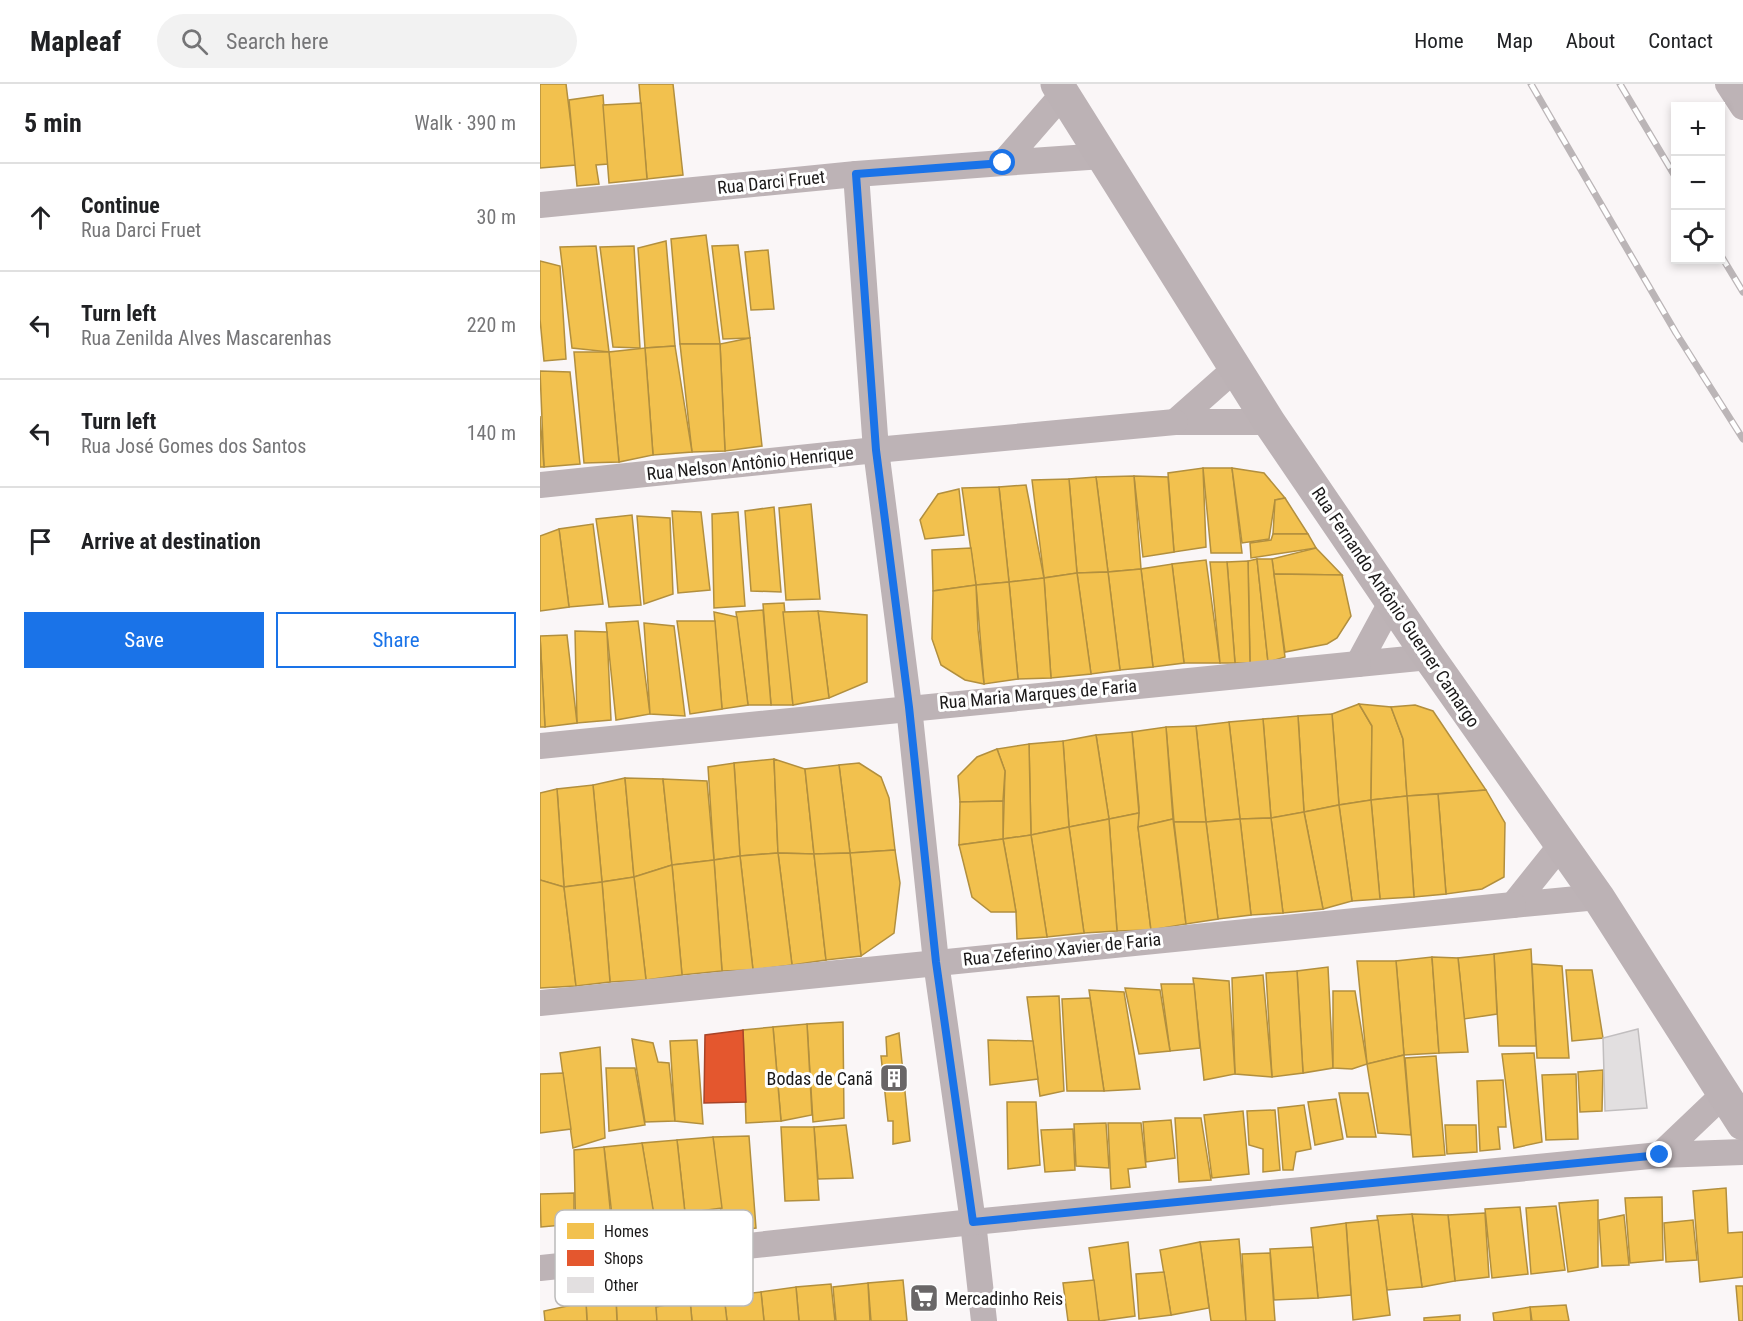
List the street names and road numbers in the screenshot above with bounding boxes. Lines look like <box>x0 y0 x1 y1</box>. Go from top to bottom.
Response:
street label: Rua Darci Fruet <box>716 166 826 198</box>
street label: Rua Nelson Antônio Henrique <box>645 442 855 484</box>
street label: Rua Fernando Antônio Guerner Camargo <box>1308 483 1484 731</box>
street label: Rua Maria Marques de Faria <box>938 675 1138 713</box>
street label: Rua Zeferino Xavier de Faria <box>962 928 1162 970</box>

